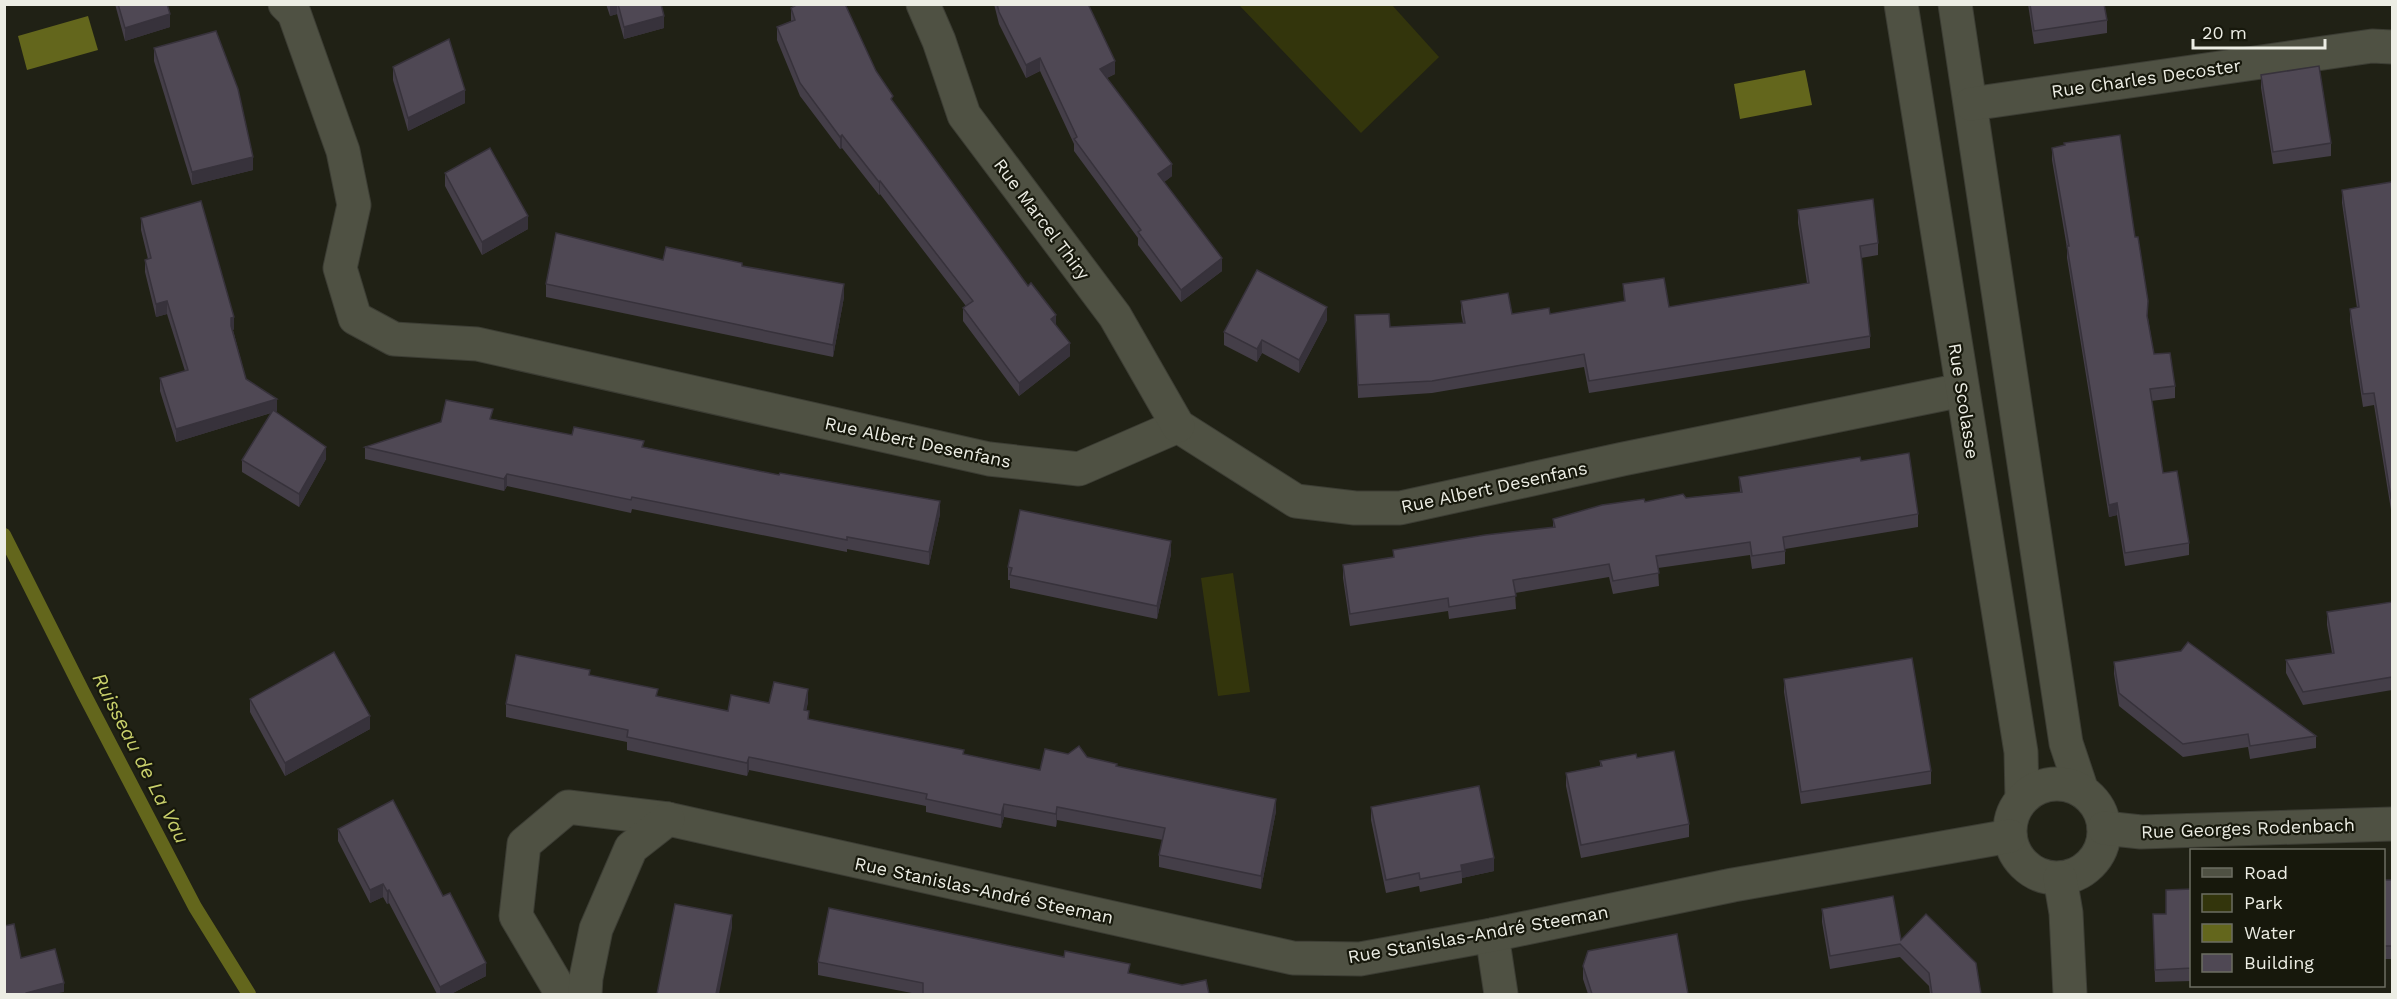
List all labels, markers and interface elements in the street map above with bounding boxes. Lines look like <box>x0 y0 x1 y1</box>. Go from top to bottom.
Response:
scale bar <box>2193 12 2325 50</box>
text: 20 m <box>2202 22 2247 43</box>
street label: Rue Charles Decoster <box>2050 54 2242 102</box>
street label: Rue Marcel Thiry <box>990 154 1095 284</box>
street label: Rue Scolasse <box>1944 342 1984 460</box>
street label: Rue Albert Desenfans <box>823 412 1013 472</box>
street label: Rue Albert Desenfans <box>1399 457 1589 517</box>
water label: Ruisseau de La Vau <box>88 669 194 847</box>
street label: Rue Georges Rodenbach <box>2141 814 2355 842</box>
legend <box>2190 849 2385 987</box>
street label: Rue Stanislas-André Steeman <box>853 852 1115 928</box>
text: Road <box>2244 862 2288 883</box>
text: Park <box>2244 892 2283 913</box>
street label: Rue Stanislas-André Steeman <box>1346 901 1610 967</box>
text: Water <box>2244 922 2296 943</box>
text: Building <box>2244 952 2314 973</box>

